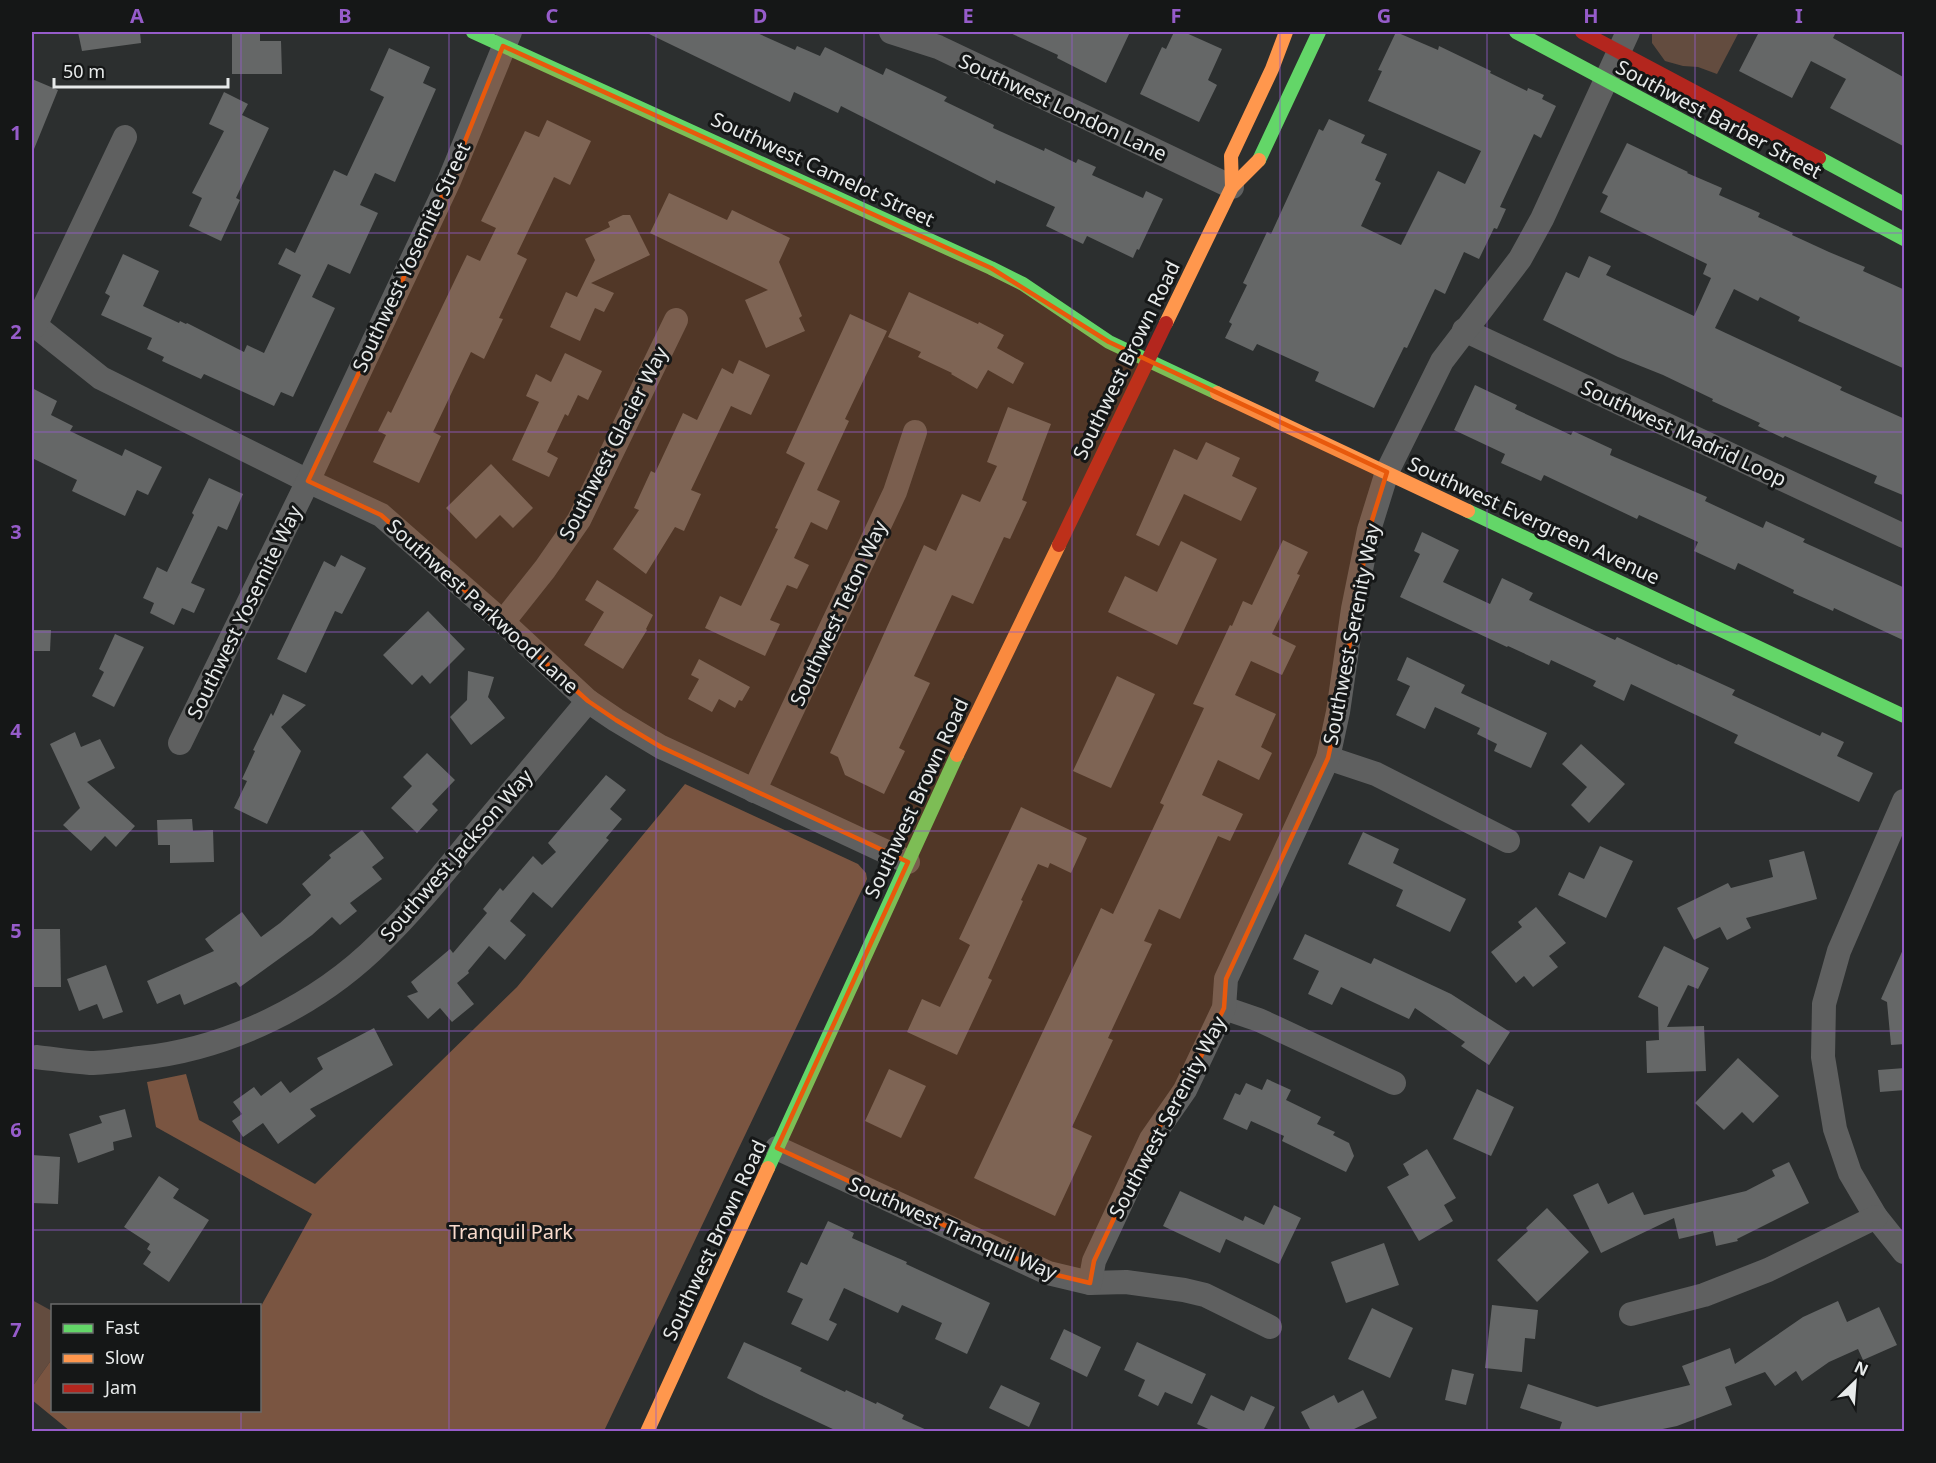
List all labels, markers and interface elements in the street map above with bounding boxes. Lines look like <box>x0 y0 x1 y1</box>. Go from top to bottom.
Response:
text: A <box>130 2 144 29</box>
text: B <box>338 2 352 29</box>
text: C <box>546 2 559 29</box>
text: D <box>753 2 767 29</box>
text: E <box>962 2 974 29</box>
text: F <box>1171 2 1181 29</box>
text: G <box>1377 2 1391 29</box>
text: H <box>1583 2 1599 29</box>
text: I <box>1795 2 1803 29</box>
street label: Southwest London Lane <box>955 47 1171 167</box>
scale bar <box>54 51 228 89</box>
street label: Southwest Barber Street <box>1611 53 1827 185</box>
text: 50 m <box>63 59 105 83</box>
street label: Southwest Camelot Street <box>707 105 939 233</box>
text: 1 <box>10 119 22 146</box>
street label: Southwest Yosemite Street <box>346 138 476 376</box>
street label: Southwest Brown Road <box>1066 256 1186 464</box>
text: 2 <box>10 318 22 345</box>
street label: Southwest Glacier Way <box>552 341 674 545</box>
street label: Southwest Madrid Loop <box>1577 374 1791 492</box>
street label: Southwest Evergreen Avenue <box>1404 450 1664 590</box>
street label: Southwest Yosemite Way <box>180 500 308 723</box>
street label: Southwest Parkwood Lane <box>381 513 585 699</box>
street label: Southwest Teton Way <box>783 515 893 710</box>
text: 3 <box>10 518 22 545</box>
street label: Southwest Serenity Way <box>1316 520 1386 747</box>
street label: Southwest Brown Road <box>858 694 974 902</box>
text: 4 <box>10 717 22 744</box>
street label: Southwest Jackson Way <box>374 763 539 947</box>
text: 5 <box>10 917 22 944</box>
street label: Southwest Serenity Way <box>1102 1011 1232 1223</box>
text: 6 <box>10 1116 22 1143</box>
street label: Southwest Brown Road <box>656 1136 772 1344</box>
street label: Southwest Tranquil Way <box>845 1170 1062 1286</box>
park label: Tranquil Park <box>449 1218 573 1245</box>
legend <box>51 1304 261 1412</box>
text: Fast <box>105 1315 140 1339</box>
text: 7 <box>10 1316 22 1343</box>
text: Slow <box>105 1345 144 1369</box>
north arrow <box>1825 1352 1885 1412</box>
text: N <box>1851 1356 1872 1381</box>
text: Jam <box>103 1375 137 1399</box>

